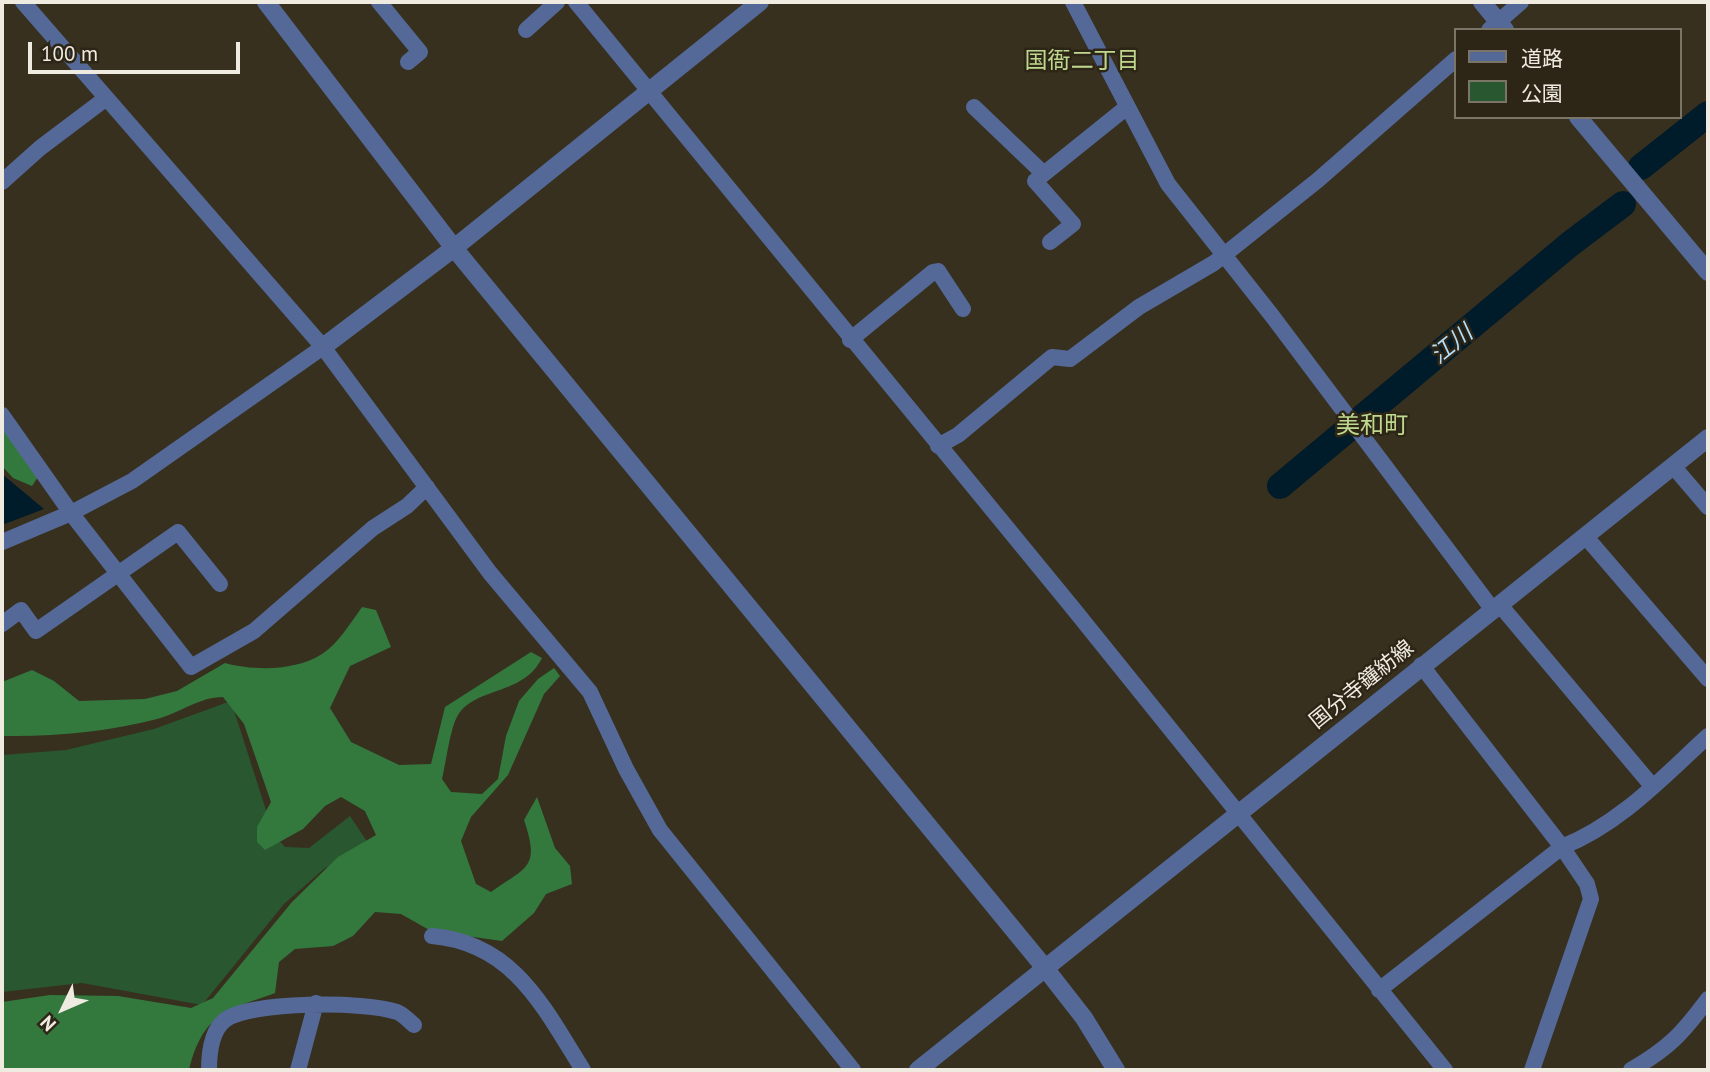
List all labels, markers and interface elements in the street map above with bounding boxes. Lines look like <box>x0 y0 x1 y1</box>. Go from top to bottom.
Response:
scale bar <box>32 28 243 72</box>
legend <box>1454 28 1682 119</box>
text: 100 m <box>41 40 98 67</box>
text: 道路 <box>1521 45 1563 72</box>
district label: 国衙二丁目 <box>1025 47 1139 75</box>
text: 公園 <box>1521 80 1563 107</box>
water label: 江川 <box>1425 320 1479 370</box>
district label: 美和町 <box>1336 412 1408 440</box>
street label: 国分寺鐘紡線 <box>1305 636 1419 734</box>
north arrow <box>28 974 98 1044</box>
text: N <box>35 1011 61 1036</box>

